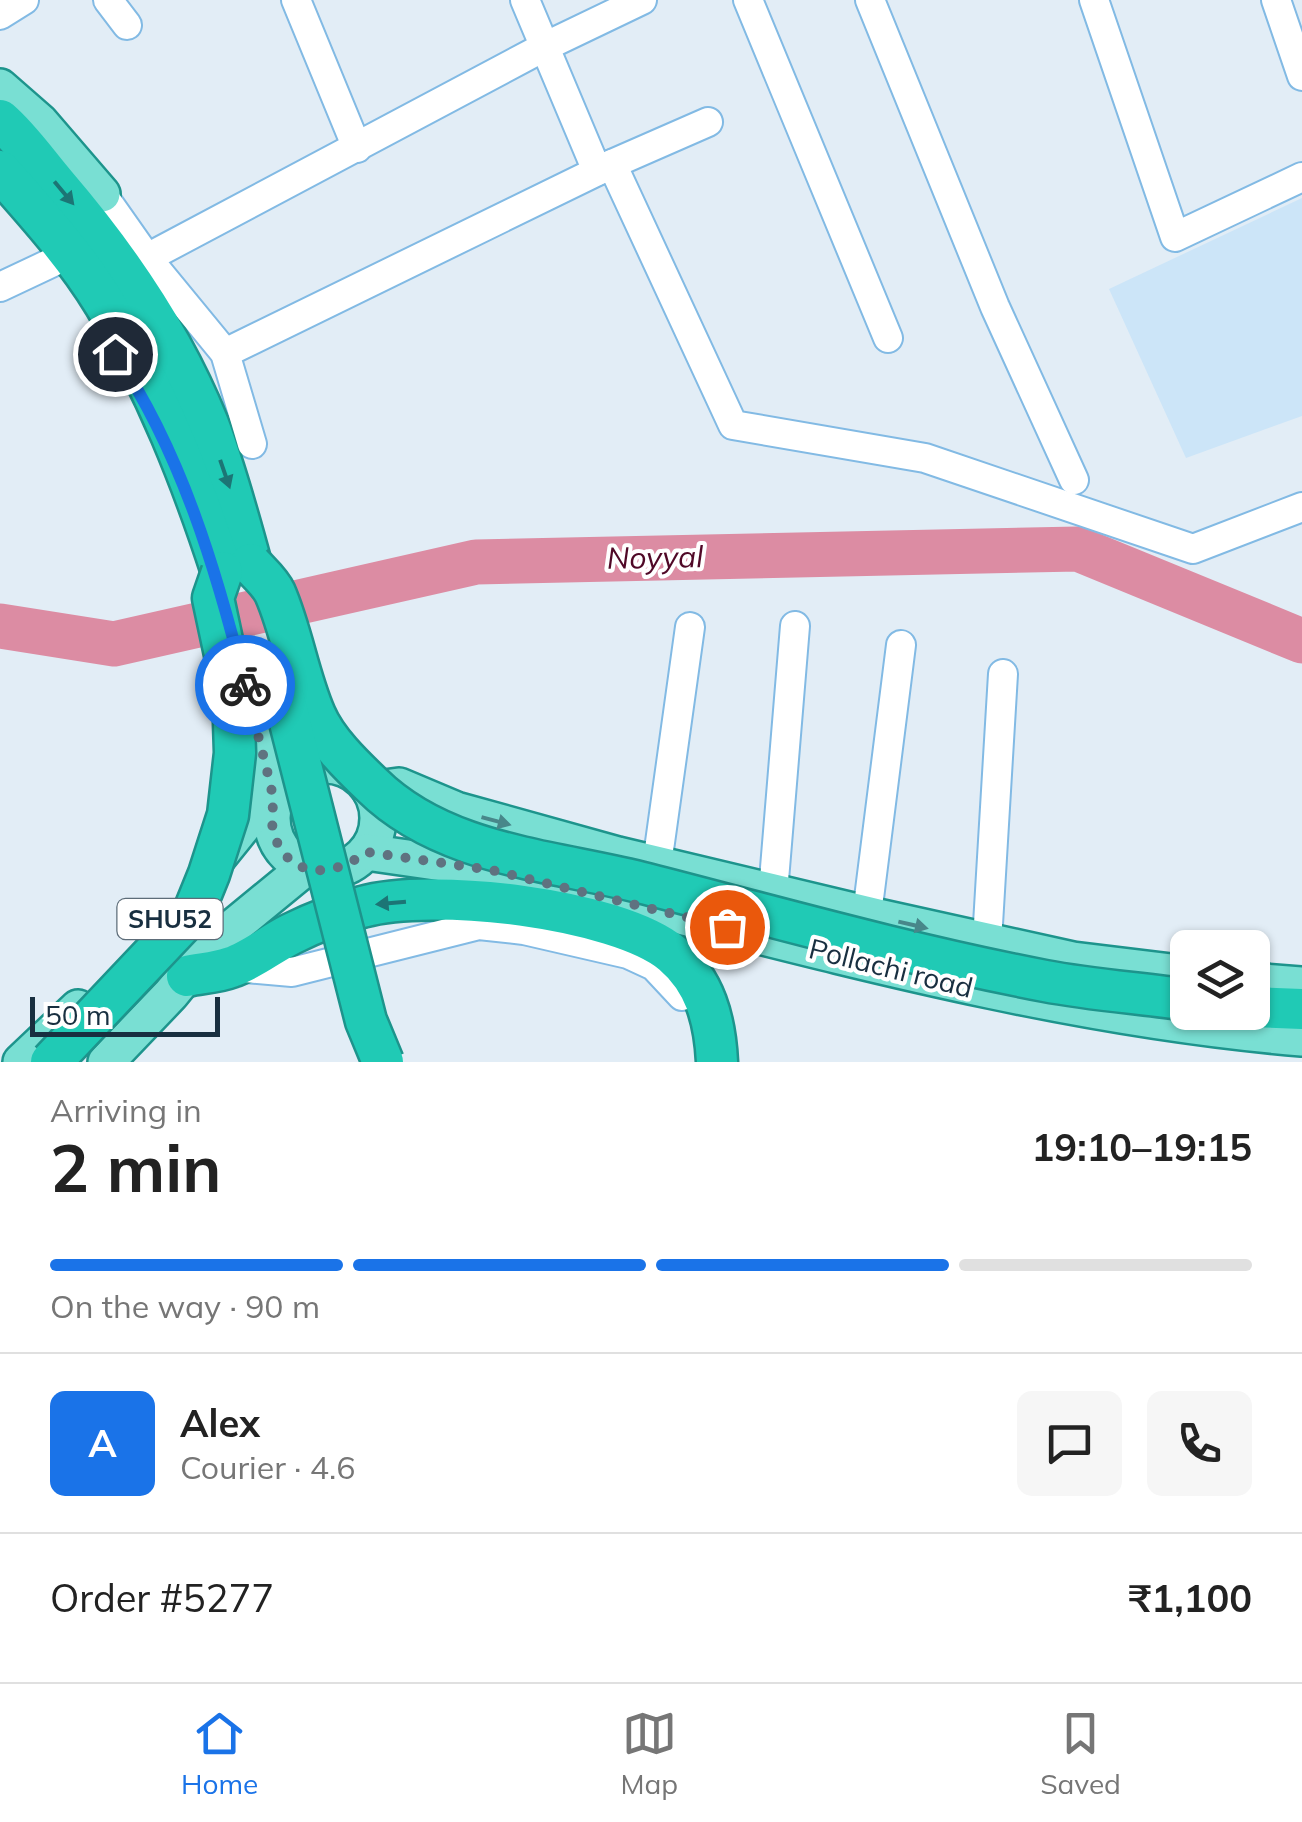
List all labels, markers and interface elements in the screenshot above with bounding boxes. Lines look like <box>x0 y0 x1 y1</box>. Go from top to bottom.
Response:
one-way arrow <box>53 181 75 206</box>
pin <box>73 312 158 397</box>
icon: home <box>88 327 143 382</box>
one-way arrow <box>218 459 233 489</box>
water label: Noyyal <box>606 537 704 577</box>
courier <box>195 635 295 735</box>
icon: bike <box>218 658 273 713</box>
one-way arrow <box>481 814 512 829</box>
pin <box>685 885 770 970</box>
one-way arrow <box>375 896 407 912</box>
road number: SHU52 <box>118 899 222 939</box>
icon: bag <box>700 900 755 955</box>
one-way arrow <box>898 918 929 933</box>
street label: Pollachi road <box>806 930 977 1005</box>
map controls <box>1170 930 1270 1030</box>
button: layers <box>1170 930 1270 1030</box>
scale bar <box>30 992 220 1036</box>
text: 50 m <box>45 997 111 1032</box>
text: Arriving in <box>50 1090 202 1130</box>
text: 19:10–19:15 <box>1032 1123 1252 1171</box>
text: 2 min <box>50 1127 221 1208</box>
text: On the way · 90 m <box>50 1286 320 1326</box>
button: chat <box>1017 1391 1122 1496</box>
button: phone <box>1147 1391 1252 1496</box>
text: Alex <box>180 1399 260 1447</box>
text: A <box>88 1419 117 1467</box>
text: Courier · 4.6 <box>180 1447 356 1487</box>
text: Order #5277 <box>50 1574 274 1622</box>
text: ₹1,100 <box>1129 1574 1252 1622</box>
tab: Home <box>181 1706 258 1801</box>
tab: Map <box>620 1706 678 1801</box>
tab: Saved <box>1040 1706 1121 1801</box>

